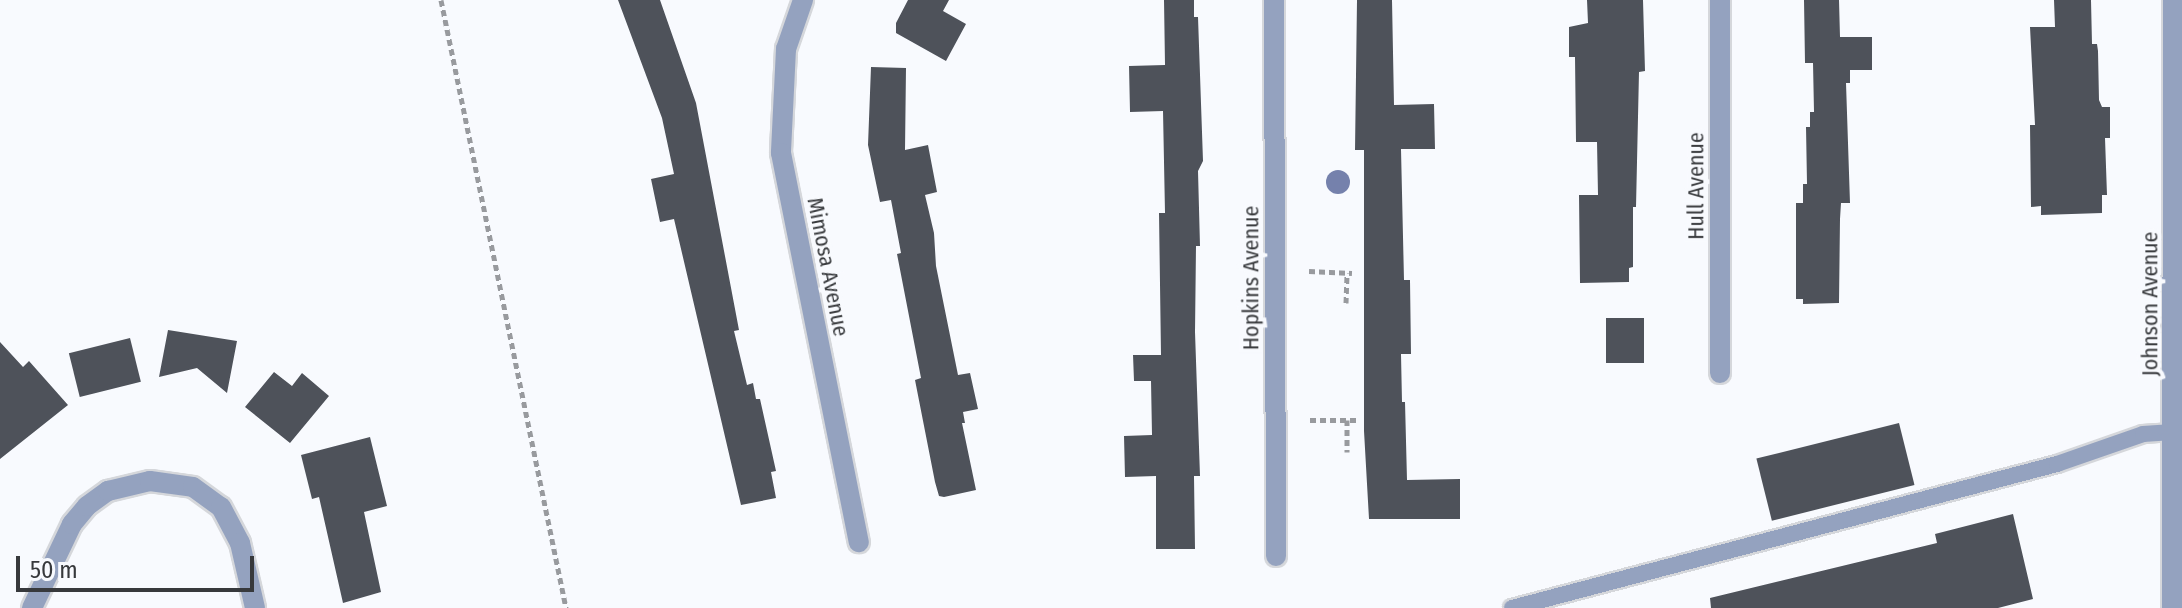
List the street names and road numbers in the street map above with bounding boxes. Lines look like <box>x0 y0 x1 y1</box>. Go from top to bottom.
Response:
street label: Hull Avenue <box>1683 132 1709 240</box>
street label: Mimosa Avenue <box>802 195 854 339</box>
street label: Hopkins Avenue <box>1238 206 1264 350</box>
street label: Johnson Avenue <box>2137 232 2163 376</box>

